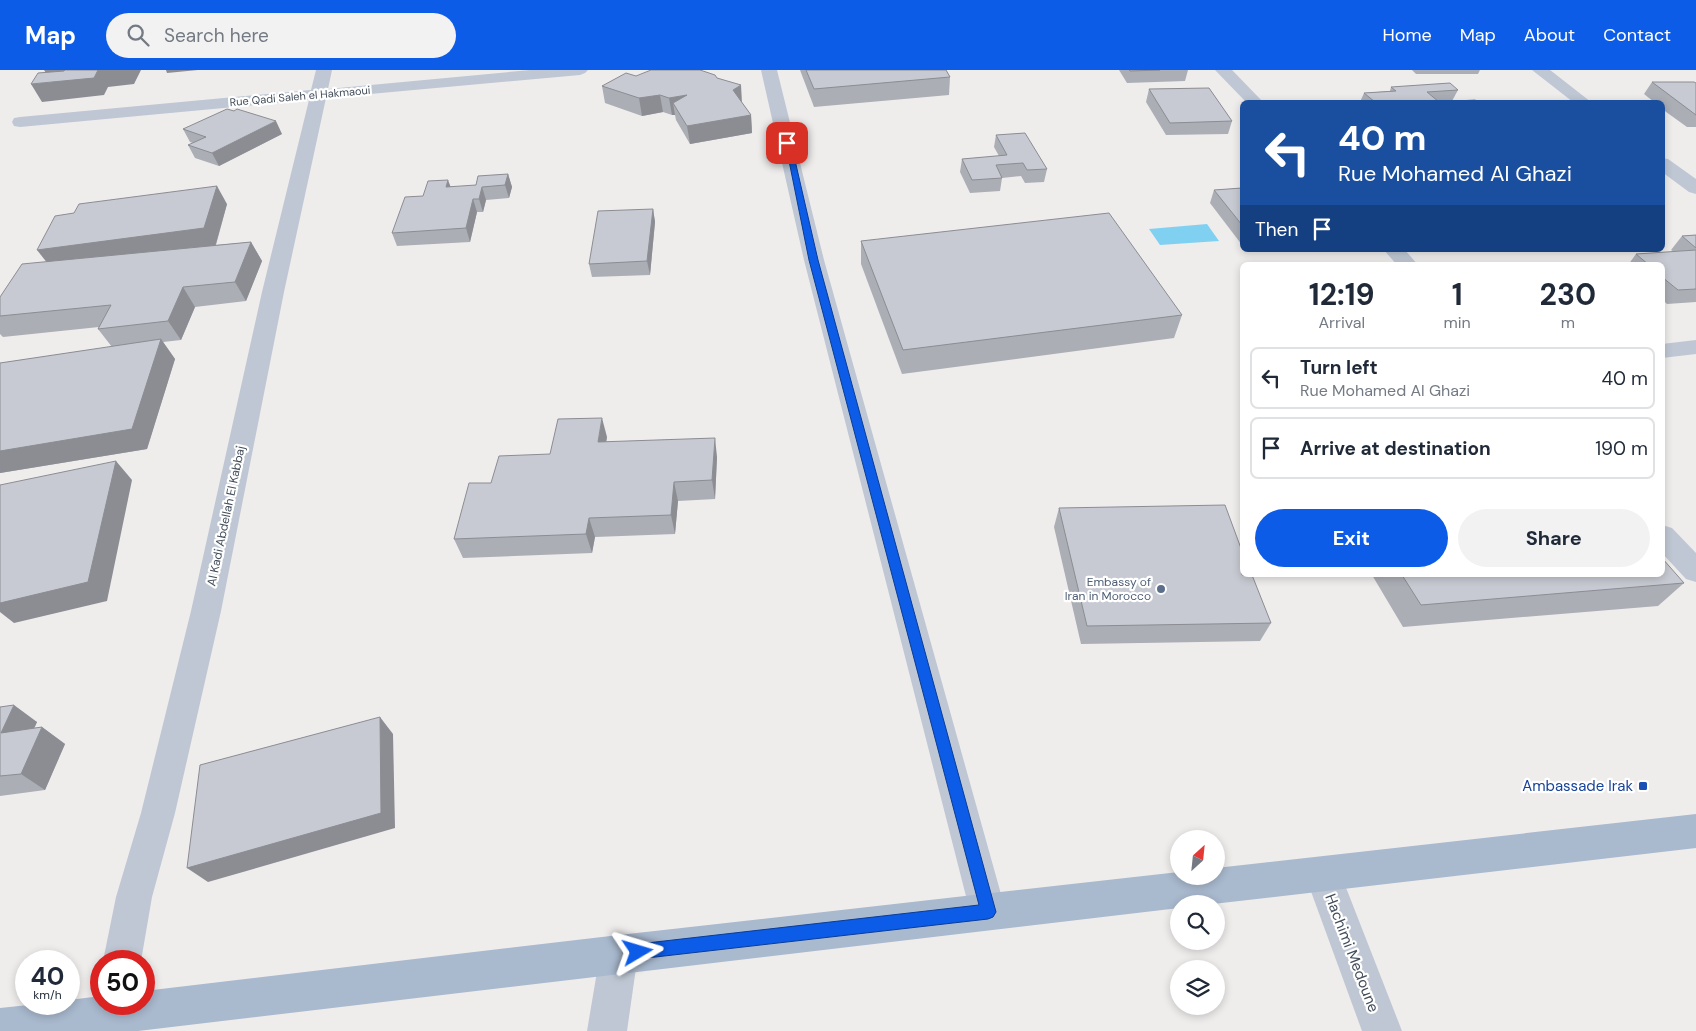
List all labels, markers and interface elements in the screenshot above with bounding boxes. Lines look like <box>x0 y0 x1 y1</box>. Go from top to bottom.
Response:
search box <box>106 13 456 58</box>
text: Map <box>25 20 76 51</box>
icon: search <box>124 21 152 49</box>
text: Search here <box>164 23 269 48</box>
text: Home <box>1382 23 1432 47</box>
text: Map <box>1460 23 1496 47</box>
text: About <box>1524 23 1575 47</box>
text: Contact <box>1603 23 1671 47</box>
street label: Rue Qadi Saleh el Hakmaoui <box>229 83 371 109</box>
text: 40 m <box>1338 115 1427 161</box>
icon: left <box>1255 120 1320 185</box>
pin <box>766 122 808 164</box>
icon: arrive <box>773 129 801 157</box>
text: Rue Mohamed Al Ghazi <box>1338 159 1572 188</box>
icon: arrive <box>1308 215 1336 243</box>
text: Then <box>1255 217 1298 242</box>
text: 12:19 <box>1309 275 1375 314</box>
text: 1 <box>1452 275 1463 314</box>
text: 230 <box>1540 275 1596 314</box>
text: Arrival <box>1318 312 1365 333</box>
text: min <box>1443 312 1471 333</box>
text: m <box>1561 312 1575 333</box>
text: Turn left <box>1300 355 1378 380</box>
icon: left <box>1257 364 1285 392</box>
text: 40 m <box>1601 366 1648 391</box>
text: Rue Mohamed Al Ghazi <box>1300 380 1470 401</box>
icon: arrive <box>1257 434 1285 462</box>
text: Arrive at destination <box>1300 436 1491 461</box>
text: 190 m <box>1595 436 1648 461</box>
street label: Al Kadi Abdellah El Kabbaj <box>203 444 249 588</box>
button: Exit <box>1255 509 1448 567</box>
button: Share <box>1458 509 1650 567</box>
place label: Embassy of Iran in Morocco <box>1065 574 1151 604</box>
marker: Embassy of Iran in Morocco <box>1155 583 1167 595</box>
place label: Ambassade Irak <box>1522 776 1633 796</box>
marker: Ambassade Irak <box>1637 780 1649 792</box>
north arrow <box>1170 830 1225 885</box>
map controls <box>1170 830 1225 1015</box>
street label: Hachimi Medoune <box>1320 891 1384 1015</box>
button: search <box>1170 895 1225 950</box>
position arrow <box>611 925 663 977</box>
speed limit sign: 50 <box>90 950 155 1015</box>
text: 40 <box>31 960 64 993</box>
button: layers <box>1170 960 1225 1015</box>
text: km/h <box>33 987 62 1003</box>

